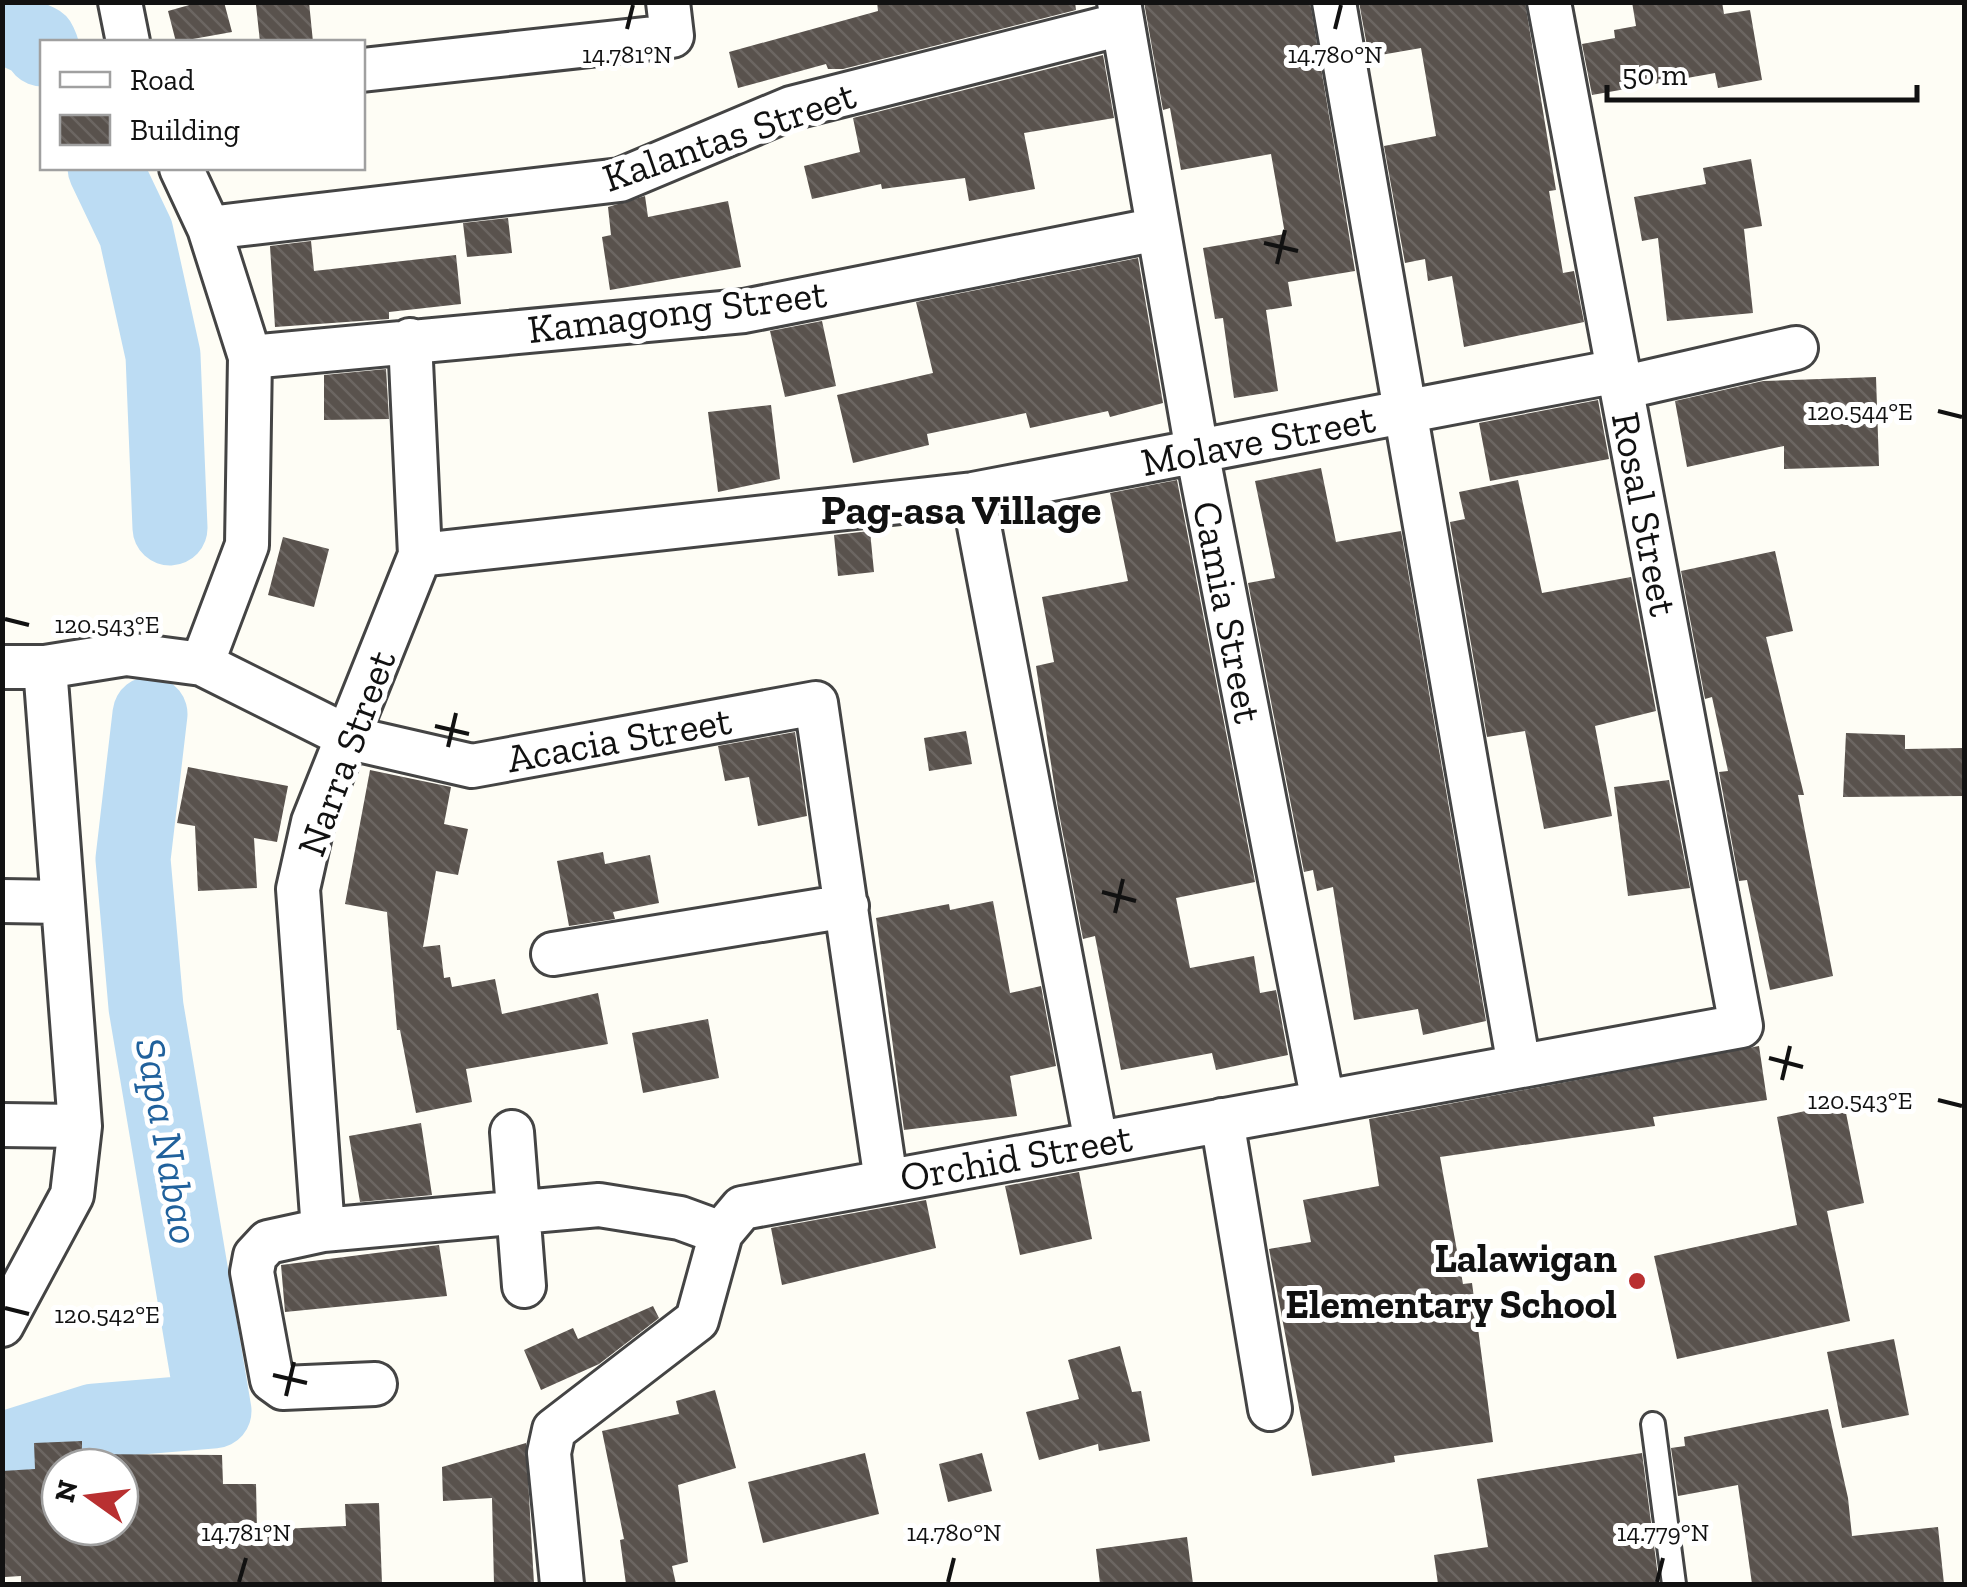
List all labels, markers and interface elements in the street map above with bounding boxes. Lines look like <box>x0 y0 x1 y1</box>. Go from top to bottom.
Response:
text: 14.781°N <box>582 39 672 69</box>
text: 14.780°N <box>1287 39 1383 69</box>
legend <box>40 40 365 170</box>
scale bar <box>1607 40 1917 102</box>
text: 50 m <box>1622 57 1687 93</box>
text: Road <box>130 62 195 98</box>
street label: Kalantas Street <box>596 70 862 202</box>
text: Building <box>130 112 240 148</box>
street label: Kamagong Street <box>525 269 829 353</box>
street label: Molave Street <box>1137 394 1379 486</box>
text: 120.544°E <box>1807 396 1913 426</box>
street label: Rosal Street <box>1602 408 1688 620</box>
district label: Pag-asa Village <box>821 484 1101 535</box>
street label: Camia Street <box>1183 497 1273 727</box>
text: 120.543°E <box>55 609 159 639</box>
street label: Narra Street <box>287 643 405 862</box>
street label: Acacia Street <box>503 696 735 782</box>
water label: Sapa Nabao <box>125 1034 211 1248</box>
text: 120.543°E <box>1808 1085 1912 1115</box>
street label: Orchid Street <box>896 1113 1136 1201</box>
place label: Lalawigan Elementary School <box>1285 1234 1617 1328</box>
marker: Lalawigan Elementary School <box>1626 1270 1648 1292</box>
text: 120.542°E <box>54 1299 160 1329</box>
north arrow <box>40 1447 140 1547</box>
text: N <box>48 1477 85 1505</box>
text: 14.781°N <box>201 1517 291 1547</box>
text: 14.780°N <box>906 1517 1002 1547</box>
text: 14.779°N <box>1617 1517 1709 1547</box>

